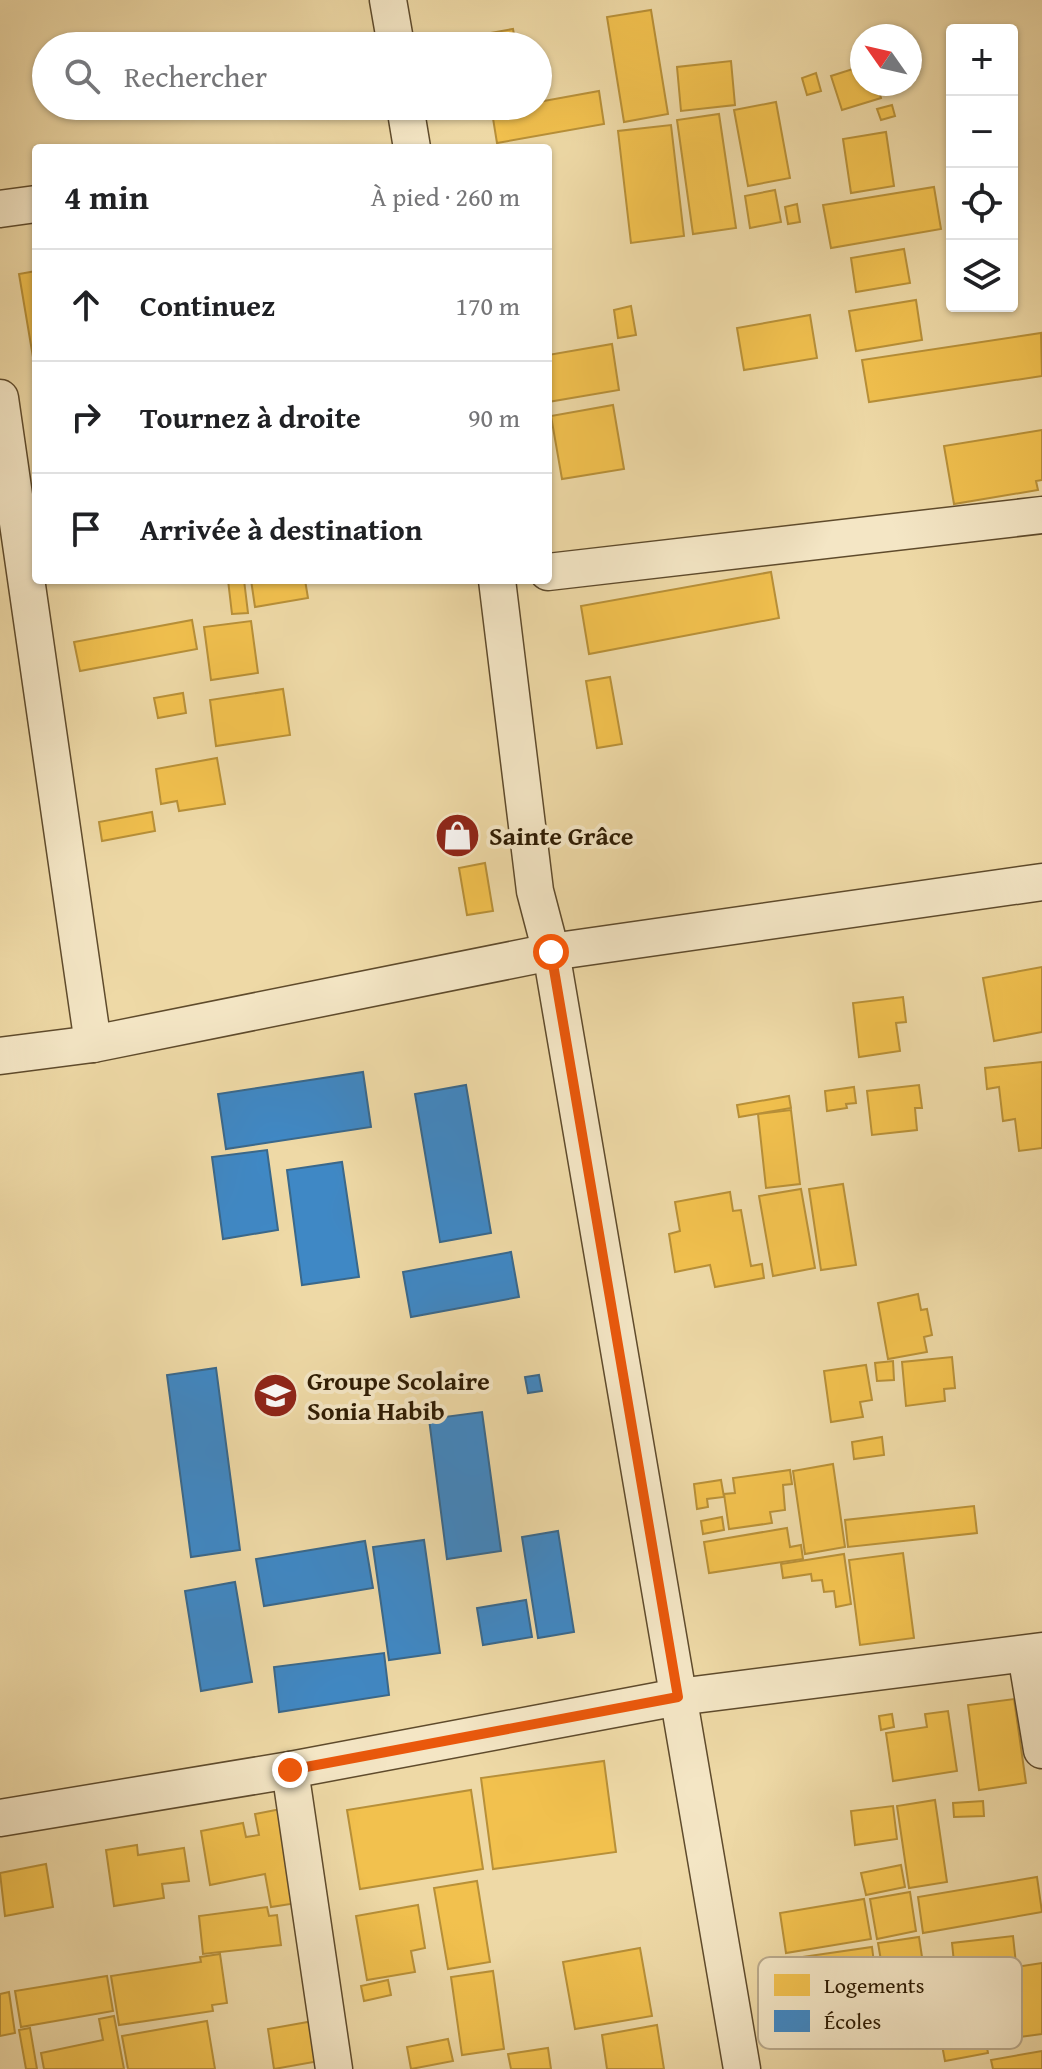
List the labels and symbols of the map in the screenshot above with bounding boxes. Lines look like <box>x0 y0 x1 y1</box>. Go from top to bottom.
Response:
north arrow <box>850 24 922 96</box>
shop icon: Sainte Grâce <box>434 811 482 859</box>
place label: Sainte Grâce <box>489 816 634 855</box>
route start <box>533 934 569 970</box>
place label: Groupe Scolaire Sonia Habib <box>307 1361 490 1430</box>
school or university icon: Groupe Scolaire Sonia Habib <box>252 1371 300 1419</box>
route end <box>272 1752 308 1788</box>
legend <box>758 1957 1022 2049</box>
text: Logements <box>824 1969 924 2001</box>
text: Écoles <box>824 2005 881 2037</box>

